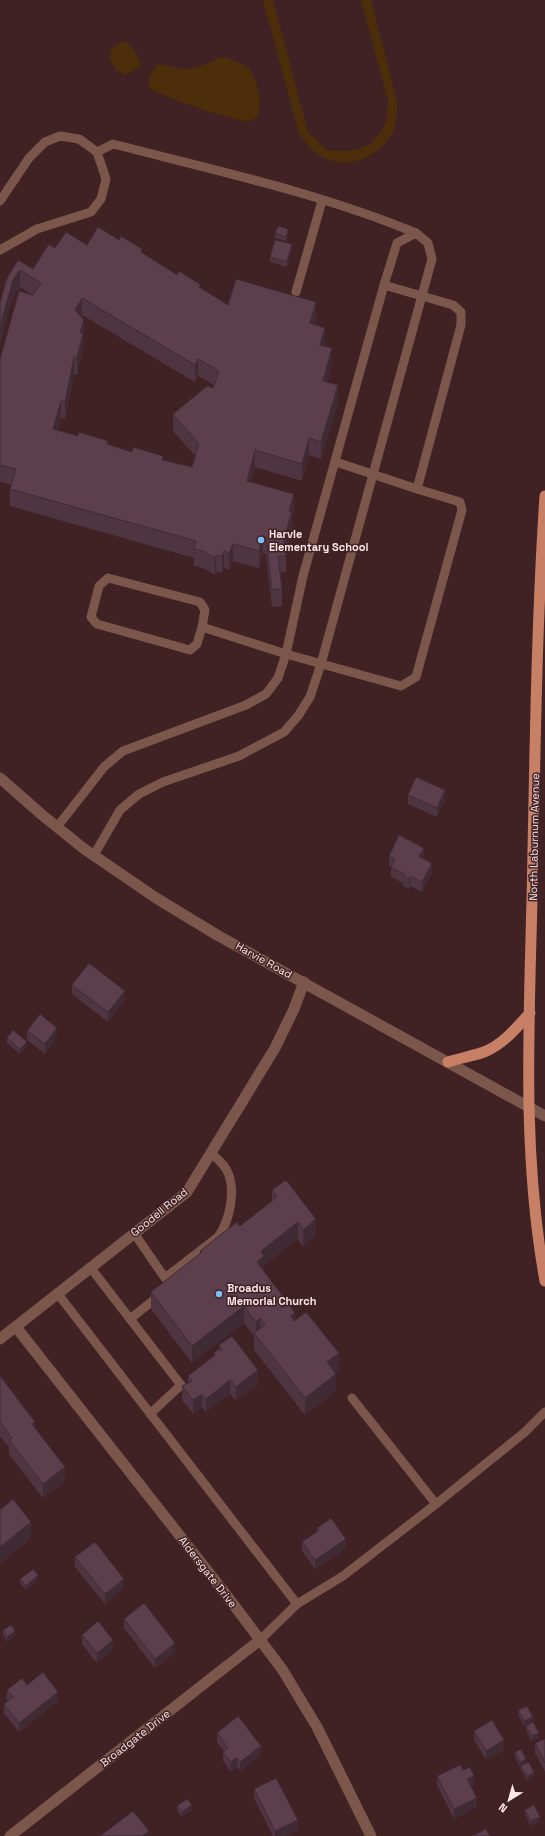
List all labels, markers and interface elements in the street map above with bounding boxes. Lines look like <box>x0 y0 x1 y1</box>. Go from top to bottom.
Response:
place label: Harvie Elementary School <box>269 527 368 554</box>
marker: Harvie Elementary School <box>256 535 266 545</box>
street label: North Laburnum Avenue <box>526 773 542 901</box>
street label: Harvie Road <box>233 939 295 981</box>
street label: Goodell Road <box>128 1185 190 1239</box>
place label: Broadus Memorial Church <box>227 1281 317 1308</box>
marker: Broadus Memorial Church <box>214 1289 224 1299</box>
street label: Aldersgate Drive <box>176 1534 240 1610</box>
street label: Broadgate Drive <box>97 1706 173 1770</box>
north arrow <box>489 1780 529 1820</box>
text: N <box>496 1800 510 1816</box>

